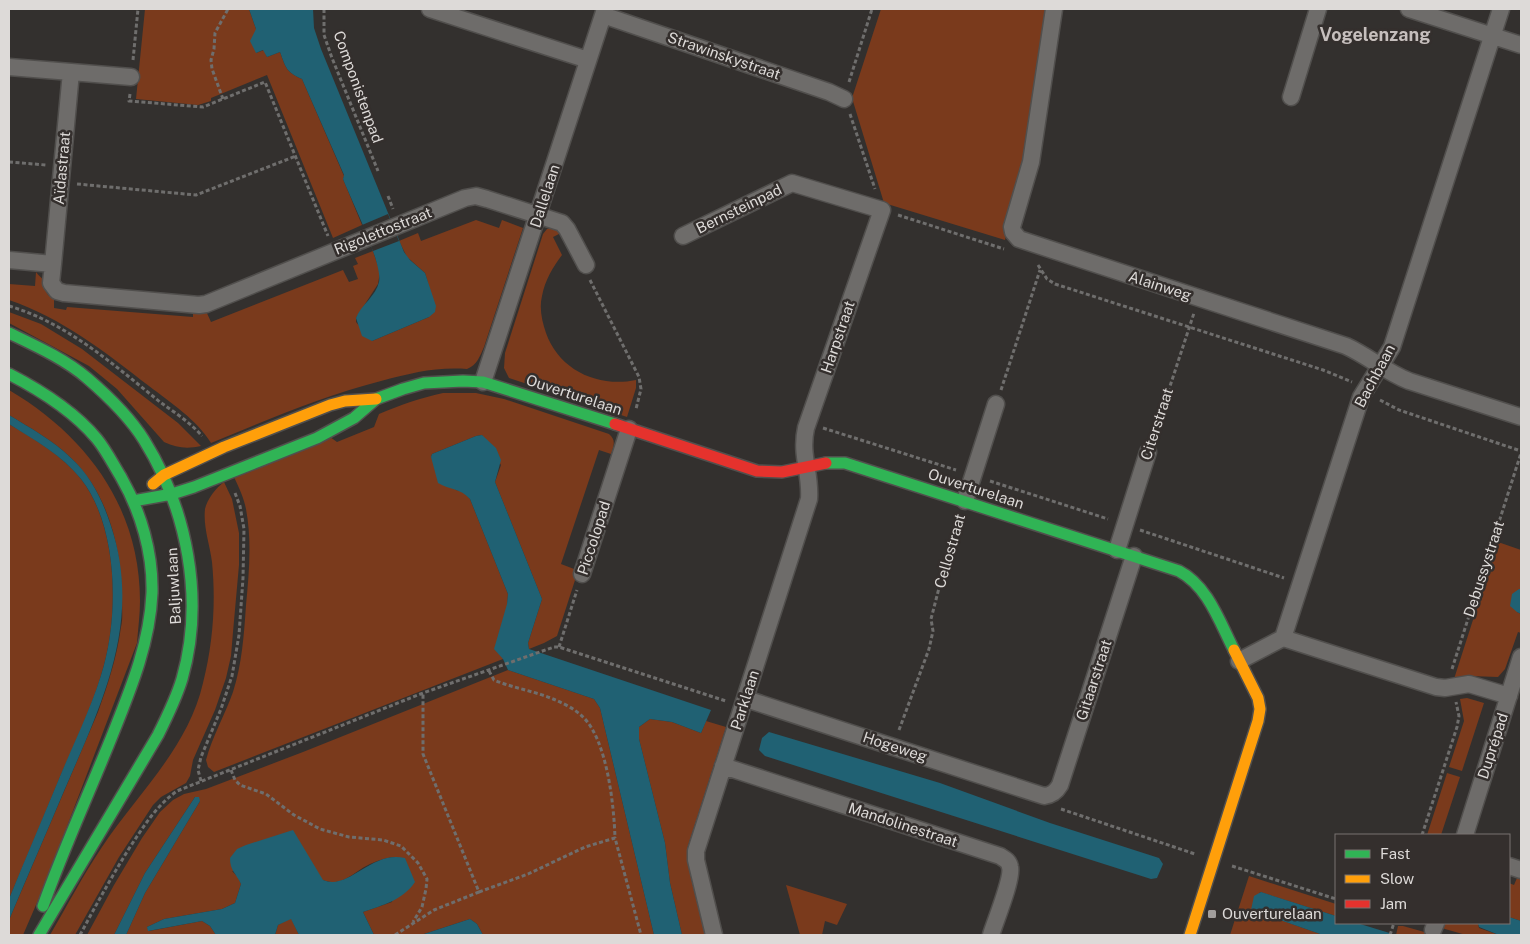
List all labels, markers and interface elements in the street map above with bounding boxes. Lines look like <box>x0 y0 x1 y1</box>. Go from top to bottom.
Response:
district label: Vogelenzang <box>1319 24 1431 45</box>
street label: Strawinskystraat <box>665 28 783 83</box>
street label: Componistenpad <box>330 29 387 145</box>
street label: Aïdastraat <box>50 131 73 205</box>
street label: Dallelaan <box>526 162 563 230</box>
street label: Bernsteinpad <box>693 180 784 237</box>
street label: Rigolettostraat <box>332 203 434 258</box>
street label: Alainweg <box>1127 267 1194 304</box>
street label: Harpstraat <box>817 298 858 375</box>
street label: Bachbaan <box>1351 341 1398 410</box>
street label: Ouverturelaan <box>524 371 624 418</box>
street label: Citerstraat <box>1137 385 1176 462</box>
street label: Ouverturelaan <box>926 465 1026 512</box>
street label: Piccolopad <box>574 499 613 577</box>
street label: Cellostraat <box>931 512 968 590</box>
street label: Debussystraat <box>1460 518 1507 619</box>
street label: Baljuwlaan <box>163 547 184 625</box>
street label: Gitaarstraat <box>1072 637 1115 722</box>
street label: Parklaan <box>727 668 762 732</box>
street label: Duprépad <box>1474 711 1511 781</box>
street label: Hogeweg <box>861 728 929 765</box>
street label: Mandolinestraat <box>846 799 960 850</box>
legend <box>1335 834 1510 924</box>
text: Fast <box>1380 845 1410 862</box>
text: Slow <box>1380 870 1415 887</box>
text: Jam <box>1380 895 1407 912</box>
place label: Ouverturelaan <box>1222 905 1322 922</box>
marker: Ouverturelaan <box>1206 908 1218 920</box>

